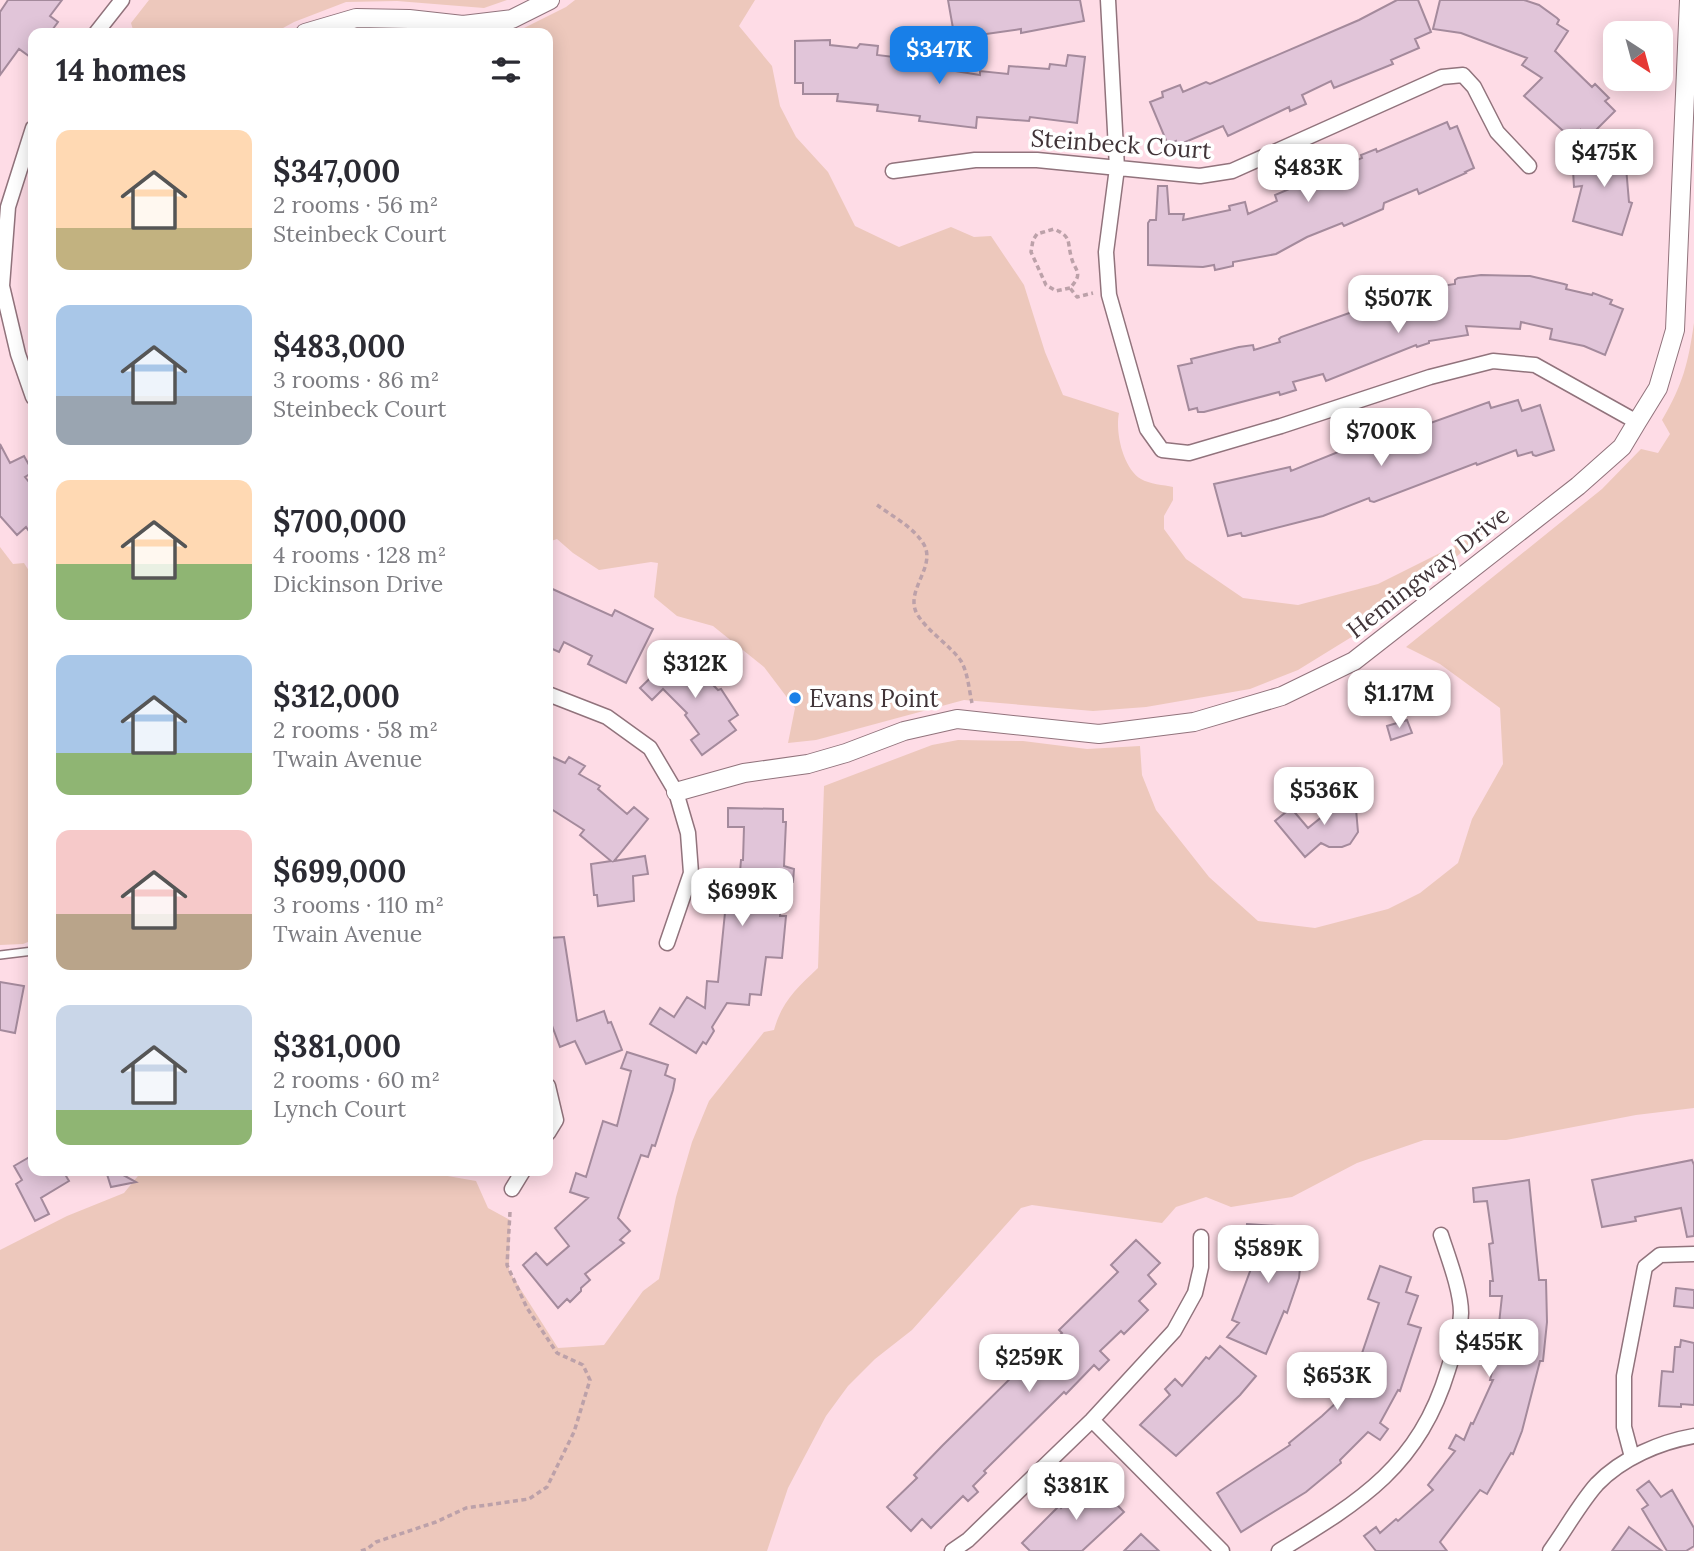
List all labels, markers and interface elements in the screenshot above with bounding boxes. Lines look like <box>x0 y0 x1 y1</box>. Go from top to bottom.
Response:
north arrow <box>1603 21 1673 91</box>
map controls <box>1603 21 1673 91</box>
pin: $347K <box>890 27 988 86</box>
text: $347K <box>906 34 972 63</box>
text: 14 homes <box>56 51 186 89</box>
icon: filters <box>487 51 525 89</box>
street label: Steinbeck Court <box>1030 122 1213 166</box>
pin: $475K <box>1555 130 1653 189</box>
text: $475K <box>1571 137 1637 166</box>
pin: $483K <box>1259 144 1357 204</box>
text: $347,000 <box>273 152 400 190</box>
text: $483K <box>1274 152 1342 181</box>
icon: home <box>112 158 196 242</box>
text: 2 rooms · 56 m² <box>273 190 438 219</box>
text: Steinbeck Court <box>273 219 446 248</box>
pin: $507K <box>1349 276 1447 335</box>
text: $507K <box>1364 283 1432 312</box>
text: $483,000 <box>273 327 405 365</box>
icon: home <box>112 333 196 417</box>
text: 3 rooms · 86 m² <box>273 365 439 394</box>
text: Steinbeck Court <box>273 394 446 423</box>
pin: $700K <box>1332 408 1430 468</box>
text: $700K <box>1346 416 1416 445</box>
street label: Hemingway Drive <box>1341 499 1515 645</box>
text: $700,000 <box>273 502 407 540</box>
icon: home <box>112 508 196 592</box>
text: 4 rooms · 128 m² <box>273 540 446 569</box>
text: Dickinson Drive <box>273 569 443 598</box>
pin: $312K <box>646 640 744 700</box>
text: $312K <box>663 648 727 677</box>
pin: $1.17M <box>1342 670 1456 730</box>
text: $312,000 <box>273 677 400 715</box>
text: $1.17M <box>1364 678 1434 707</box>
icon: home <box>112 683 196 767</box>
place label: Evans Point <box>809 683 939 714</box>
marker: Evans Point <box>787 690 803 706</box>
text: 2 rooms · 58 m² <box>273 715 438 744</box>
text: Twain Avenue <box>273 744 422 773</box>
pin: $536K <box>1275 768 1373 827</box>
text: $536K <box>1290 775 1358 804</box>
text: $699,000 <box>273 852 406 890</box>
icon: home <box>112 858 196 942</box>
pin: $699K <box>693 869 791 928</box>
text: $699K <box>707 876 777 905</box>
text: 3 rooms · 110 m² <box>273 890 444 919</box>
text: Twain Avenue <box>273 919 422 948</box>
text: $381,000 <box>273 1027 401 1065</box>
icon: home <box>112 1033 196 1117</box>
text: 2 rooms · 60 m² <box>273 1065 440 1094</box>
text: Lynch Court <box>273 1094 406 1123</box>
pin: $589K <box>1219 1226 1317 1285</box>
text: $589K <box>1234 1233 1302 1262</box>
pin: $455K <box>1440 1320 1538 1379</box>
text: $455K <box>1455 1327 1523 1356</box>
pin: $259K <box>980 1334 1078 1394</box>
text: $259K <box>995 1342 1063 1371</box>
pin: $653K <box>1288 1352 1386 1412</box>
text: $653K <box>1303 1360 1371 1389</box>
pin: $381K <box>1027 1462 1125 1522</box>
text: $381K <box>1043 1470 1109 1499</box>

